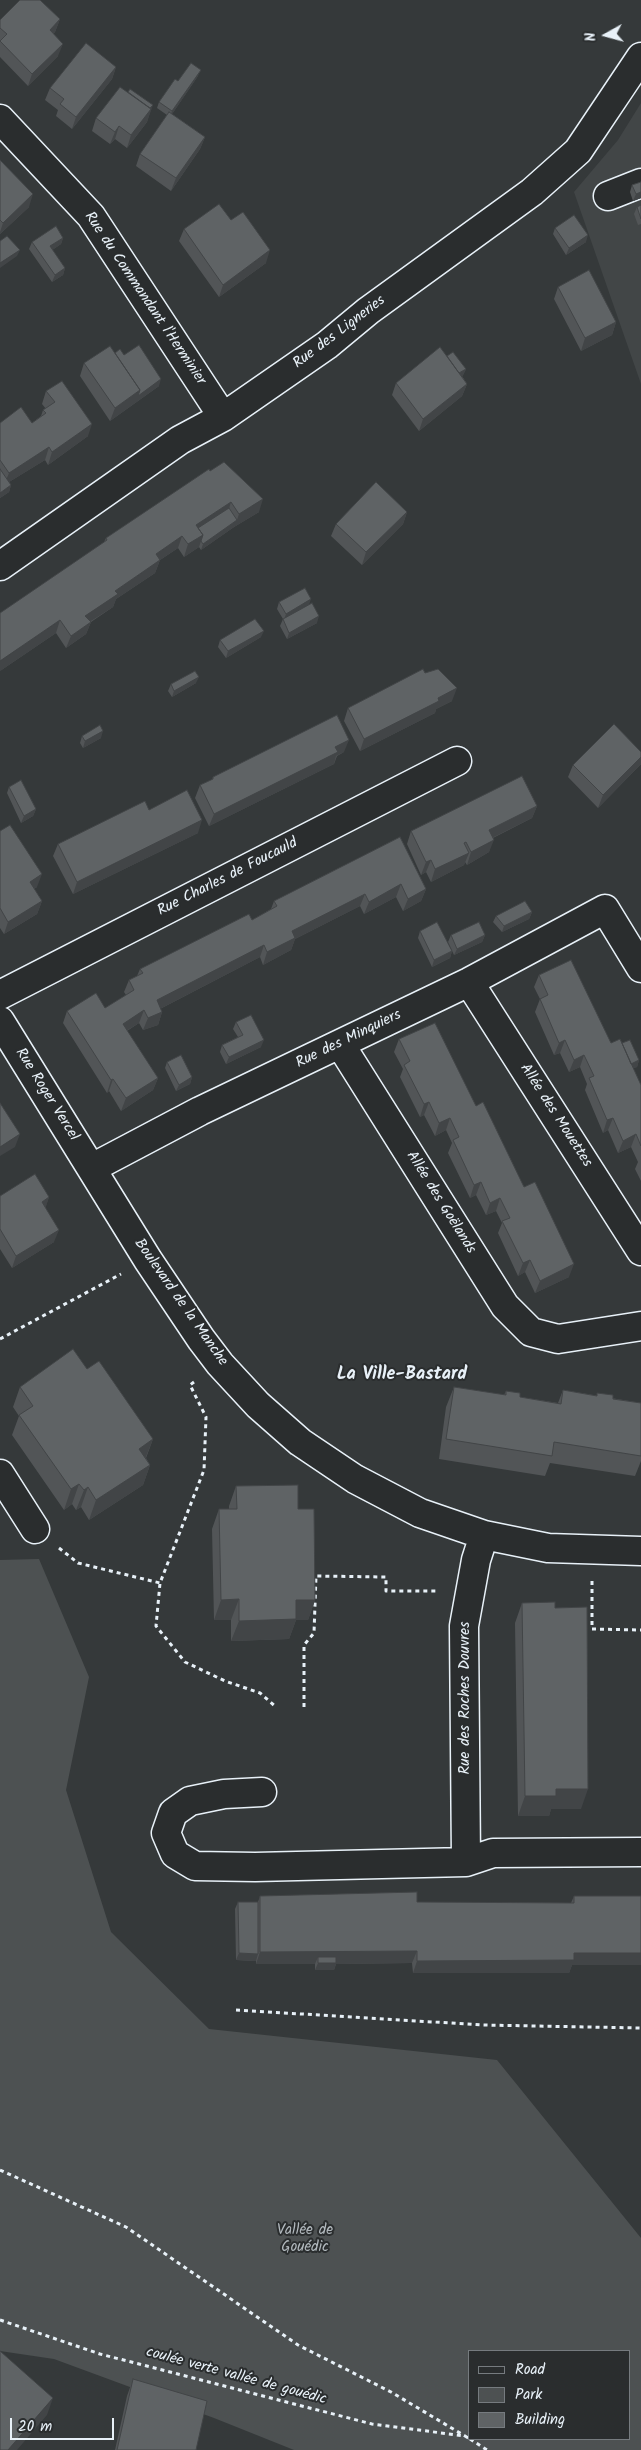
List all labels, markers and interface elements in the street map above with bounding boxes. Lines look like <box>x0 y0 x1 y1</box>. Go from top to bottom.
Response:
north arrow <box>581 10 631 60</box>
text: N <box>580 31 603 43</box>
street label: Rue du Commandant l'Herminier <box>79 209 209 389</box>
street label: Rue des Ligneries <box>290 293 390 373</box>
street label: Rue Charles de Foucauld <box>155 835 301 921</box>
street label: Rue des Minquiers <box>293 1007 405 1073</box>
street label: Rue Roger Vercel <box>10 1045 82 1145</box>
street label: Allée des Mouettes <box>515 1061 595 1171</box>
street label: Allée des Goëlands <box>401 1148 479 1258</box>
street label: Boulevard de la Manche <box>129 1236 231 1370</box>
district label: La Ville-Bastard <box>337 1365 467 1387</box>
street label: Rue des Roches Douvres <box>457 1622 475 1774</box>
park label: Vallée de Gouédic <box>277 2222 333 2257</box>
street label: coulée verte vallée de gouédic <box>144 2344 328 2410</box>
legend <box>468 2350 631 2440</box>
text: Road <box>515 2358 545 2382</box>
text: Park <box>515 2383 542 2407</box>
scale bar <box>12 2408 116 2440</box>
text: Building <box>515 2408 565 2432</box>
text: 20 m <box>18 2415 52 2439</box>

